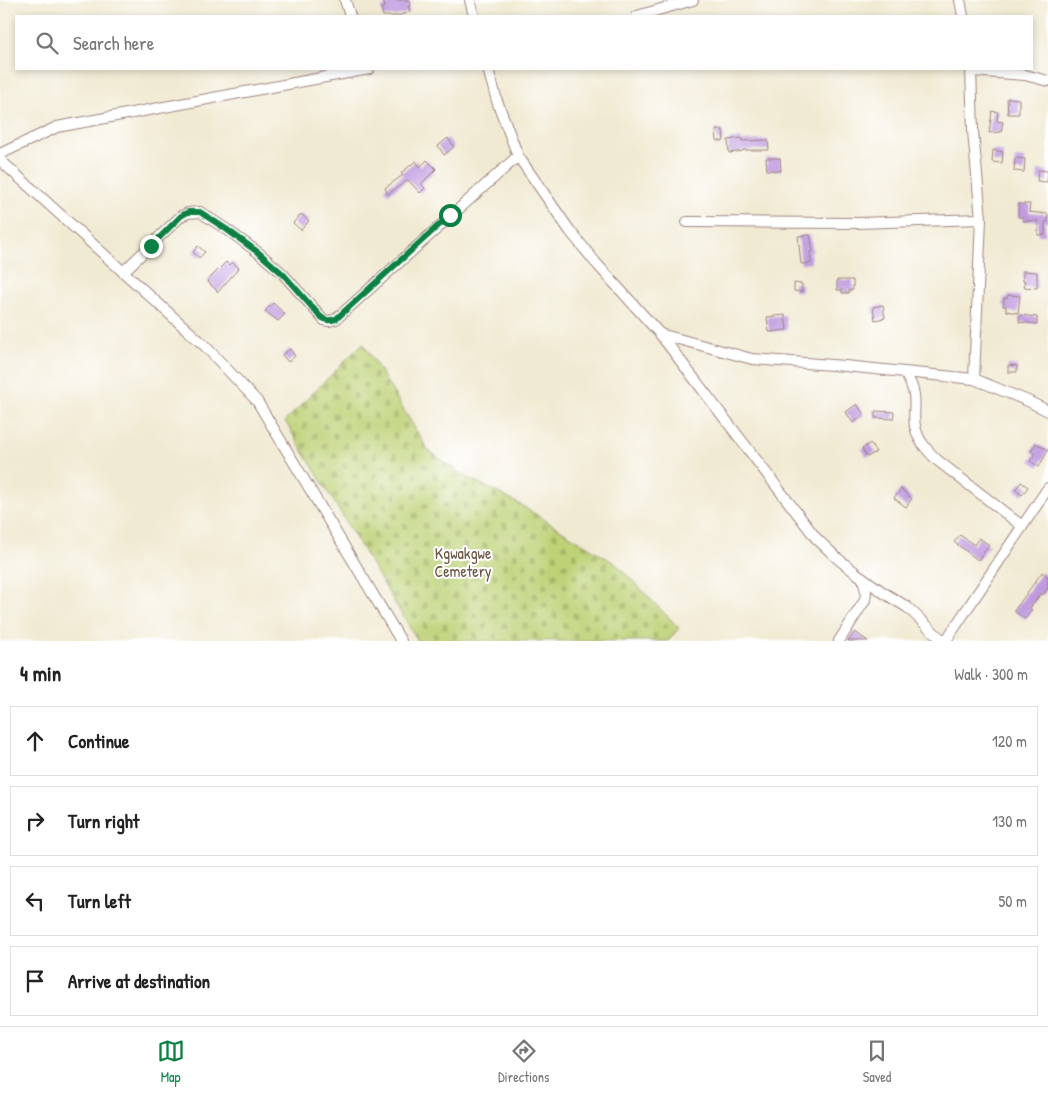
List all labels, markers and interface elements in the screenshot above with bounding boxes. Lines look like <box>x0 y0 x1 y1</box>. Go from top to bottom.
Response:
search box <box>15 15 1033 70</box>
icon: search <box>33 29 61 57</box>
text: Search here <box>73 30 154 56</box>
route start <box>439 204 462 227</box>
route end <box>140 235 163 258</box>
park label: Kgwakgwe Cemetery <box>434 542 492 582</box>
text: 4 min <box>20 659 61 688</box>
text: Walk · 300 m <box>954 663 1028 685</box>
icon: ahead <box>21 727 49 755</box>
text: Continue <box>68 728 129 754</box>
text: 120 m <box>992 730 1027 752</box>
icon: right <box>21 807 49 835</box>
text: Turn right <box>68 808 139 834</box>
text: 130 m <box>992 810 1027 832</box>
icon: left <box>21 887 49 915</box>
text: Turn left <box>68 888 131 914</box>
text: 50 m <box>999 890 1027 912</box>
icon: arrive <box>21 967 49 995</box>
text: Arrive at destination <box>68 968 210 994</box>
tab: Map <box>157 1037 185 1086</box>
tab: Directions <box>498 1037 549 1086</box>
tab: Saved <box>863 1037 891 1086</box>

